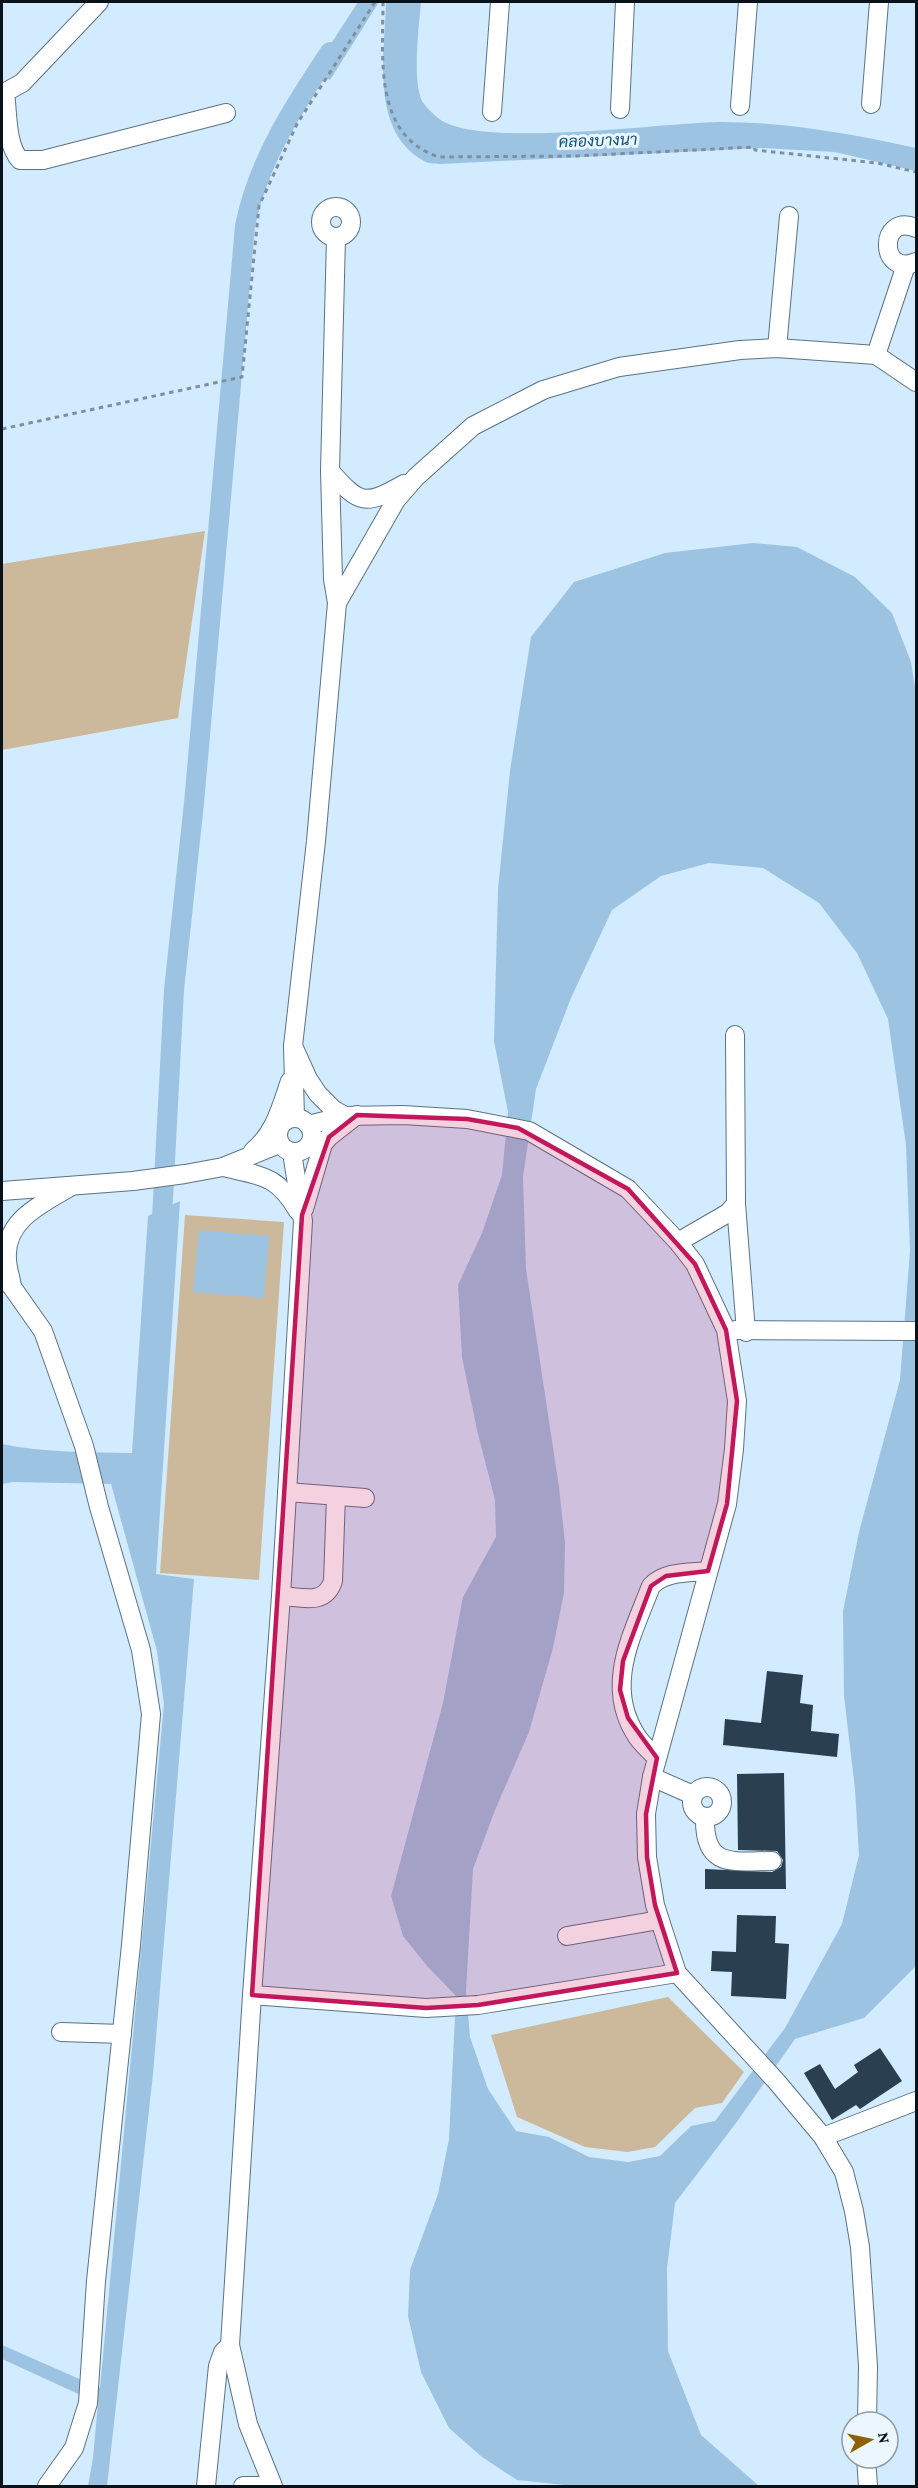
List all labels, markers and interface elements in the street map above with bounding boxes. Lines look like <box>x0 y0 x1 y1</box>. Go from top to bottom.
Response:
water label: คลองบางนา <box>558 131 638 150</box>
north arrow <box>840 2410 900 2470</box>
text: N <box>875 2431 894 2445</box>

